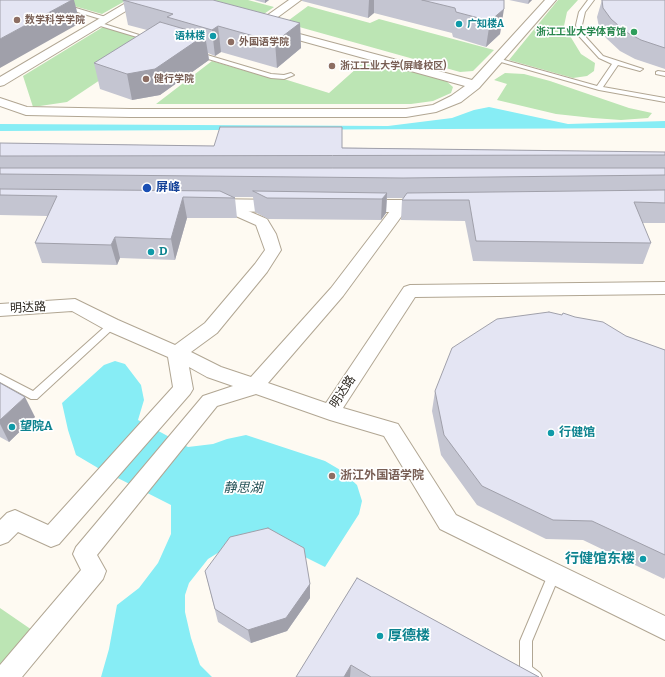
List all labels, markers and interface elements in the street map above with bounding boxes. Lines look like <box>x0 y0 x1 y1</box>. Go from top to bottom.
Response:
place label: 数学科学学院 <box>25 14 85 26</box>
marker: 数学科学学院 <box>12 15 22 25</box>
place label: 广知楼A <box>467 18 504 30</box>
marker: 广知楼A <box>454 19 464 29</box>
place label: 浙江工业大学体育馆 <box>536 26 626 38</box>
marker: 浙江工业大学体育馆 <box>629 27 639 37</box>
place label: 语林楼 <box>175 30 205 42</box>
marker: 语林楼 <box>208 31 218 41</box>
place label: 外国语学院 <box>239 36 289 48</box>
marker: 外国语学院 <box>226 37 236 47</box>
place label: 浙江工业大学(屏峰校区) <box>340 60 446 72</box>
marker: 浙江工业大学(屏峰校区) <box>327 61 337 71</box>
place label: 健行学院 <box>154 73 194 85</box>
marker: 健行学院 <box>141 74 151 84</box>
place label: 屏峰 <box>156 181 180 195</box>
marker: 屏峰 <box>141 182 153 194</box>
place label: D <box>159 245 168 259</box>
marker: D <box>146 247 156 257</box>
street label: 明达路 <box>10 300 46 316</box>
street label: 明达路 <box>327 373 359 411</box>
place label: 望院A <box>20 420 53 434</box>
marker: 望院A <box>7 422 17 432</box>
place label: 行健馆 <box>559 426 595 440</box>
marker: 行健馆 <box>546 428 556 438</box>
place label: 浙江外国语学院 <box>340 469 424 483</box>
marker: 浙江外国语学院 <box>327 471 337 481</box>
water label: 静思湖 <box>224 480 262 496</box>
place label: 行健馆东楼 <box>565 551 635 567</box>
marker: 行健馆东楼 <box>638 554 648 564</box>
place label: 厚德楼 <box>388 628 430 644</box>
marker: 厚德楼 <box>375 631 385 641</box>

